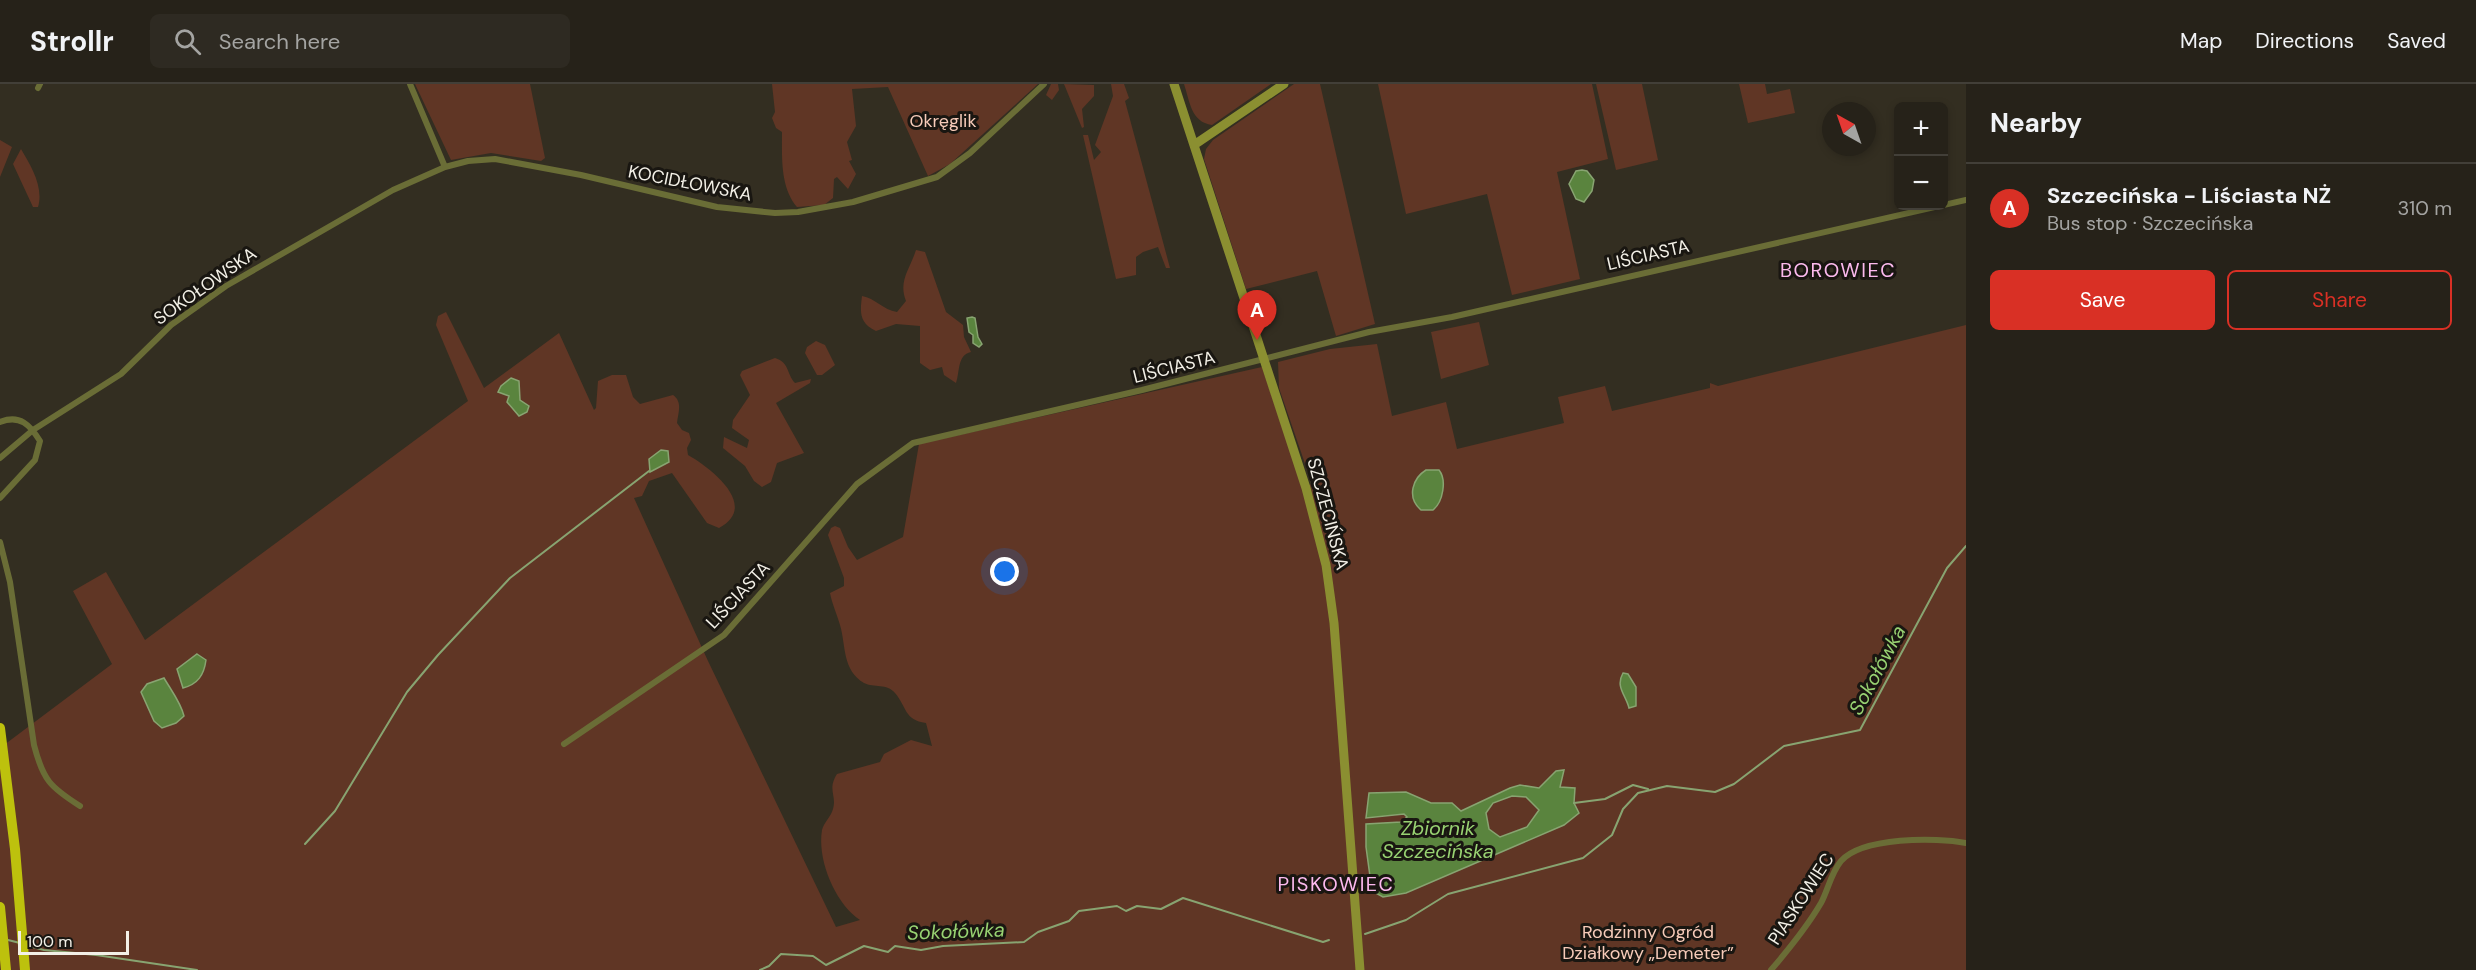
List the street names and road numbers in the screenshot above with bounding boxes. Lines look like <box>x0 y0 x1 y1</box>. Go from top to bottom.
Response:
street label: KOCIDŁOWSKA <box>626 159 754 207</box>
street label: LIŚCIASTA <box>1604 234 1692 276</box>
street label: SOKOŁOWSKA <box>149 242 261 330</box>
street label: LIŚCIASTA <box>1130 345 1218 389</box>
street label: SZCZECIŃSKA <box>1302 455 1354 573</box>
street label: LIŚCIASTA <box>701 556 775 634</box>
street label: PIASKOWIEC <box>1762 848 1840 950</box>

